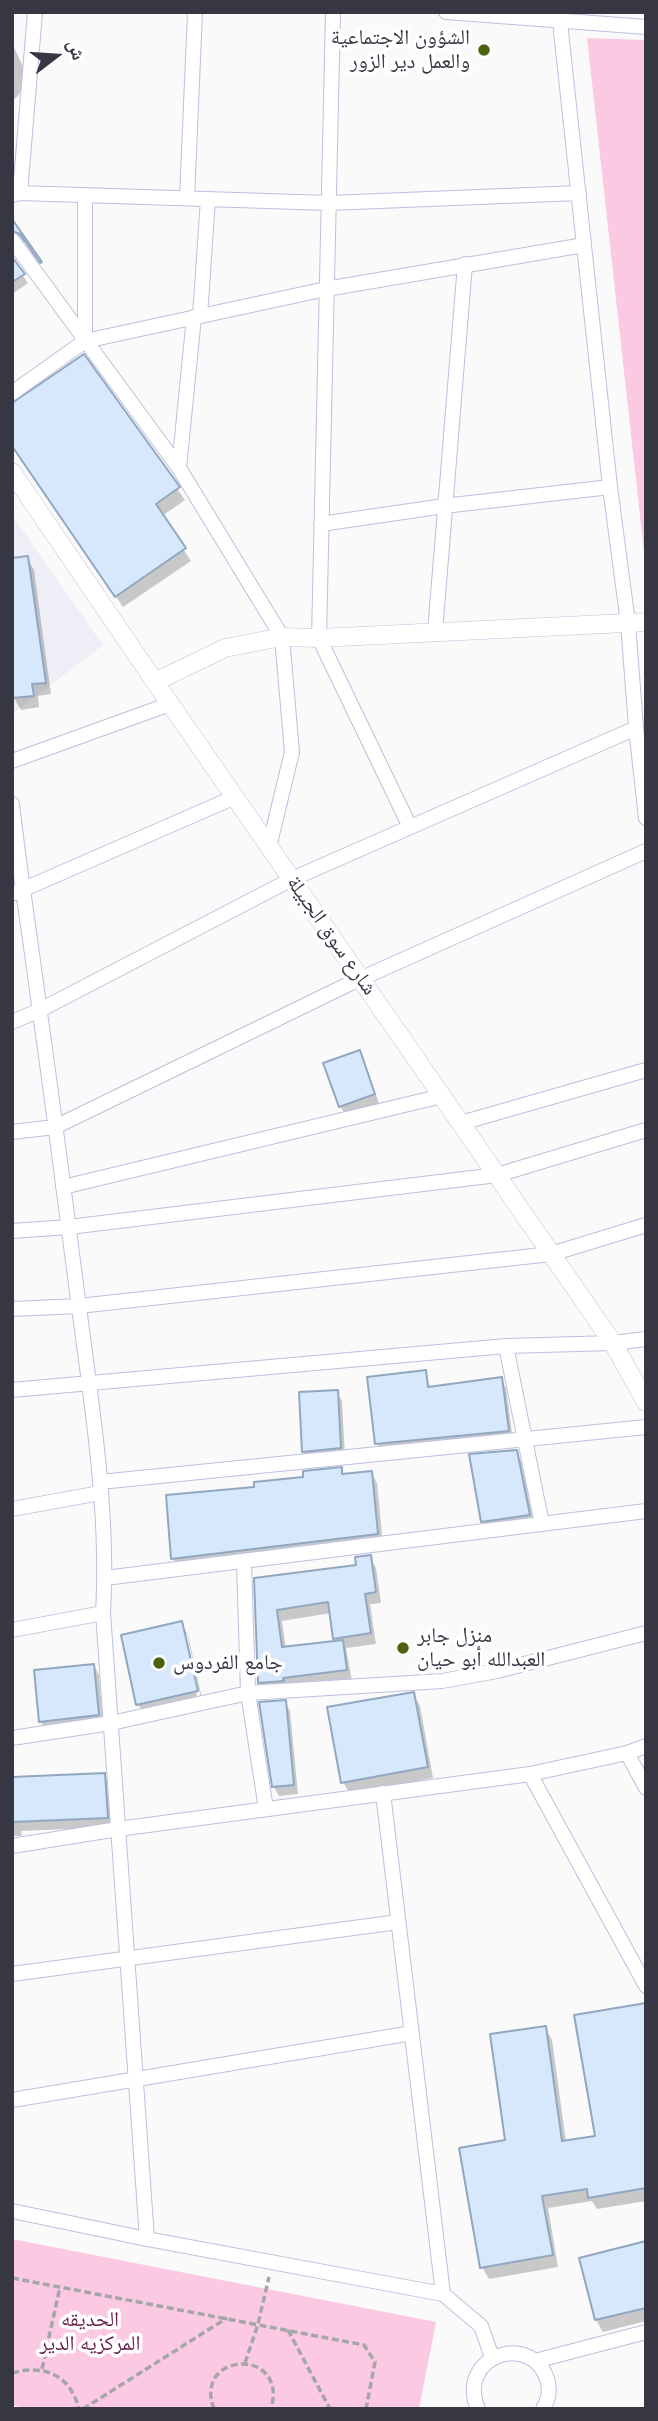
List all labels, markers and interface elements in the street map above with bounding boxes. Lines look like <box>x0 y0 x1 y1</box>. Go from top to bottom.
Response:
north arrow <box>21 21 91 91</box>
place label: الشؤون الاجتماعية والعمل دير الزور <box>331 25 470 75</box>
text: ش <box>63 37 90 63</box>
marker: الشؤون الاجتماعية والعمل دير الزور <box>476 42 492 58</box>
street label: شارع سوق الجبيلة <box>281 871 381 1001</box>
place label: منزل جابر العبدالله أبو حيان <box>417 1623 545 1673</box>
marker: منزل جابر العبدالله أبو حيان <box>395 1640 411 1656</box>
place label: جامع الفردوس <box>173 1650 283 1676</box>
marker: جامع الفردوس <box>151 1655 167 1671</box>
park label: الحديقه المركزيه الدير <box>39 2307 141 2357</box>

